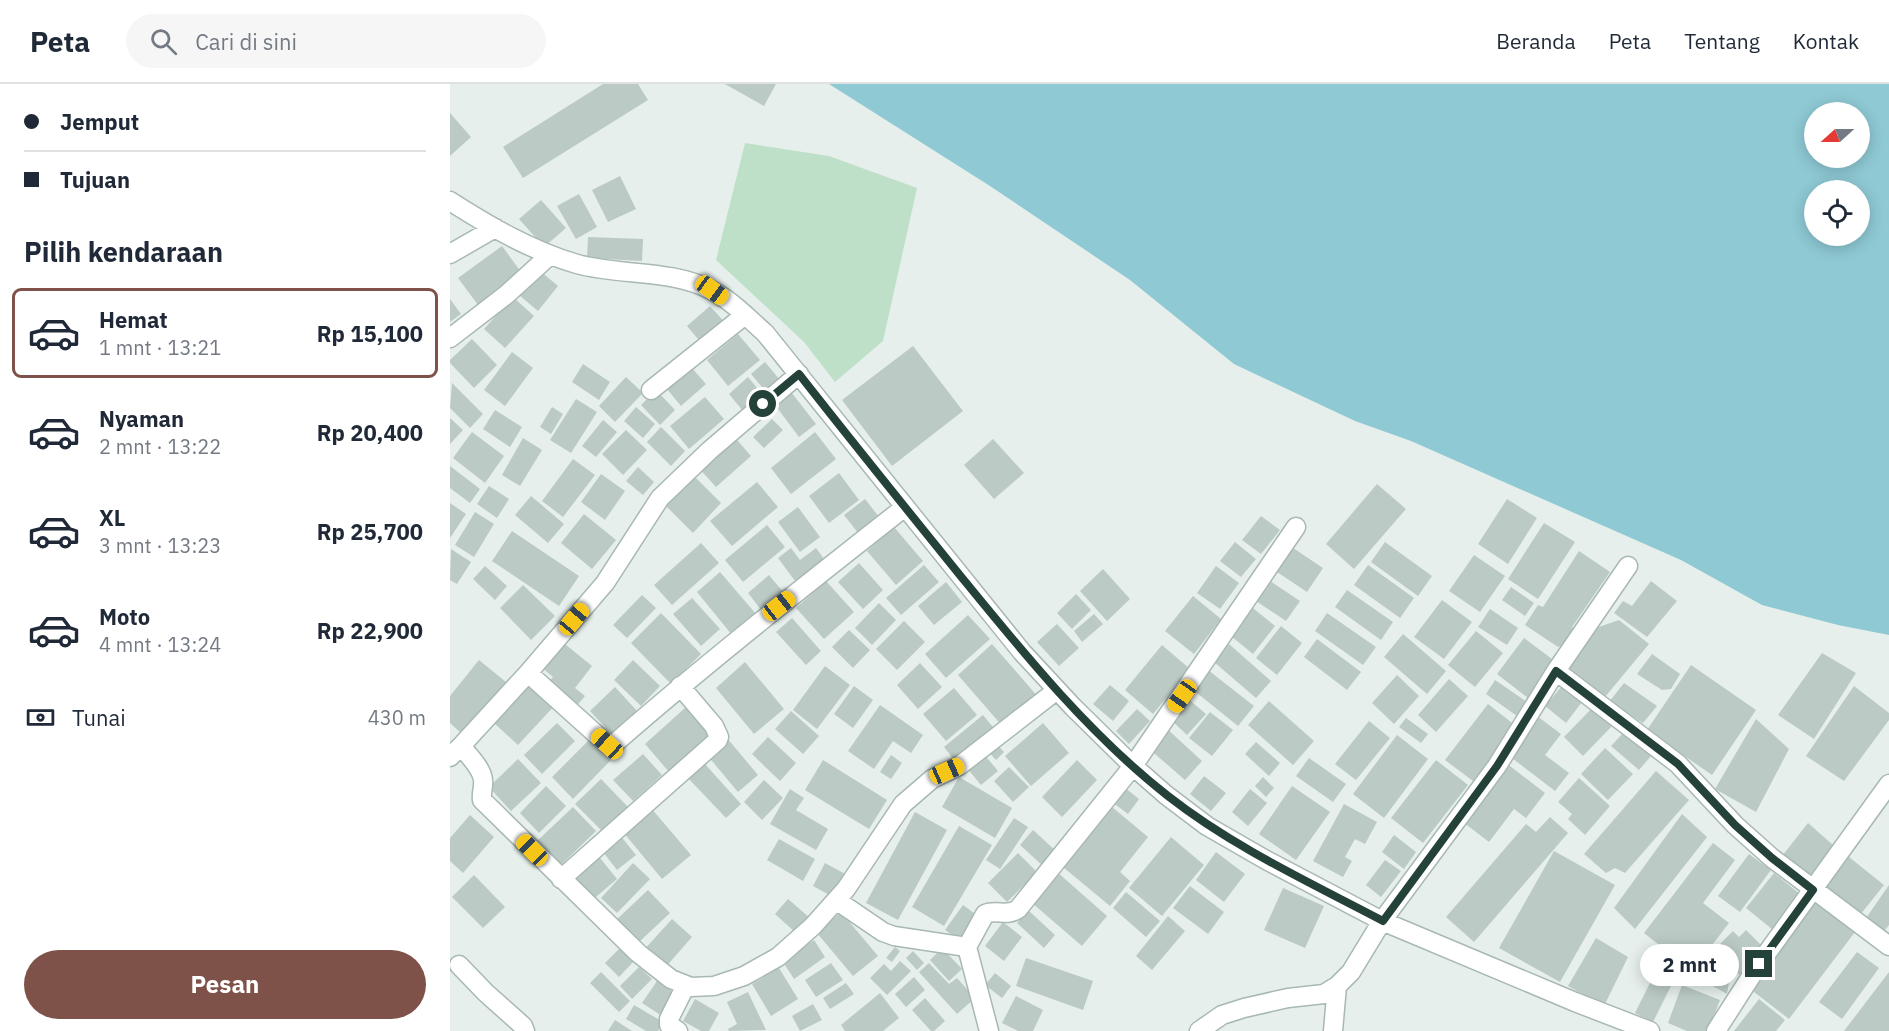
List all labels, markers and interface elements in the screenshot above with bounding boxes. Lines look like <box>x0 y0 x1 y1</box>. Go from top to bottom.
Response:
search box <box>126 14 546 68</box>
text: Peta <box>30 23 90 60</box>
icon: search <box>147 25 180 58</box>
text: Cari di sini <box>195 27 297 56</box>
text: Beranda <box>1496 27 1576 55</box>
text: Peta <box>1609 27 1651 55</box>
text: Tentang <box>1684 27 1760 55</box>
text: Kontak <box>1793 27 1859 55</box>
north arrow <box>1804 102 1870 168</box>
map controls <box>1804 102 1870 246</box>
text: Jemput <box>60 107 139 136</box>
text: Tujuan <box>60 165 130 194</box>
button: locate <box>1804 180 1870 246</box>
text: Pilih kendaraan <box>24 234 223 269</box>
car <box>692 272 732 308</box>
text: Hemat <box>99 305 168 334</box>
icon: car <box>27 306 81 360</box>
text: Rp 15,100 <box>317 319 423 348</box>
text: 1 mnt · 13:21 <box>99 334 221 361</box>
route start <box>749 390 776 417</box>
text: Nyaman <box>99 404 184 433</box>
icon: car <box>27 405 81 459</box>
text: Rp 20,400 <box>317 418 423 447</box>
text: 2 mnt · 13:22 <box>99 433 221 460</box>
text: XL <box>99 503 125 532</box>
icon: car <box>27 504 81 558</box>
text: Rp 25,700 <box>317 517 423 546</box>
text: 3 mnt · 13:23 <box>99 532 221 559</box>
car <box>759 588 799 624</box>
car <box>556 599 592 639</box>
text: Moto <box>99 602 150 631</box>
icon: car <box>27 603 81 657</box>
text: Rp 22,900 <box>317 616 423 645</box>
text: 4 mnt · 13:24 <box>99 631 221 658</box>
car <box>1164 676 1200 716</box>
icon: cash <box>24 701 57 734</box>
text: Tunai <box>72 703 126 732</box>
text: 430 m <box>368 704 426 731</box>
car <box>588 725 626 763</box>
car <box>927 755 967 787</box>
car <box>513 831 551 869</box>
callout: 2 mnt <box>1639 943 1738 985</box>
button: Pesan <box>24 950 426 1019</box>
route end <box>1745 950 1772 977</box>
text: 2 mnt <box>1662 951 1717 978</box>

